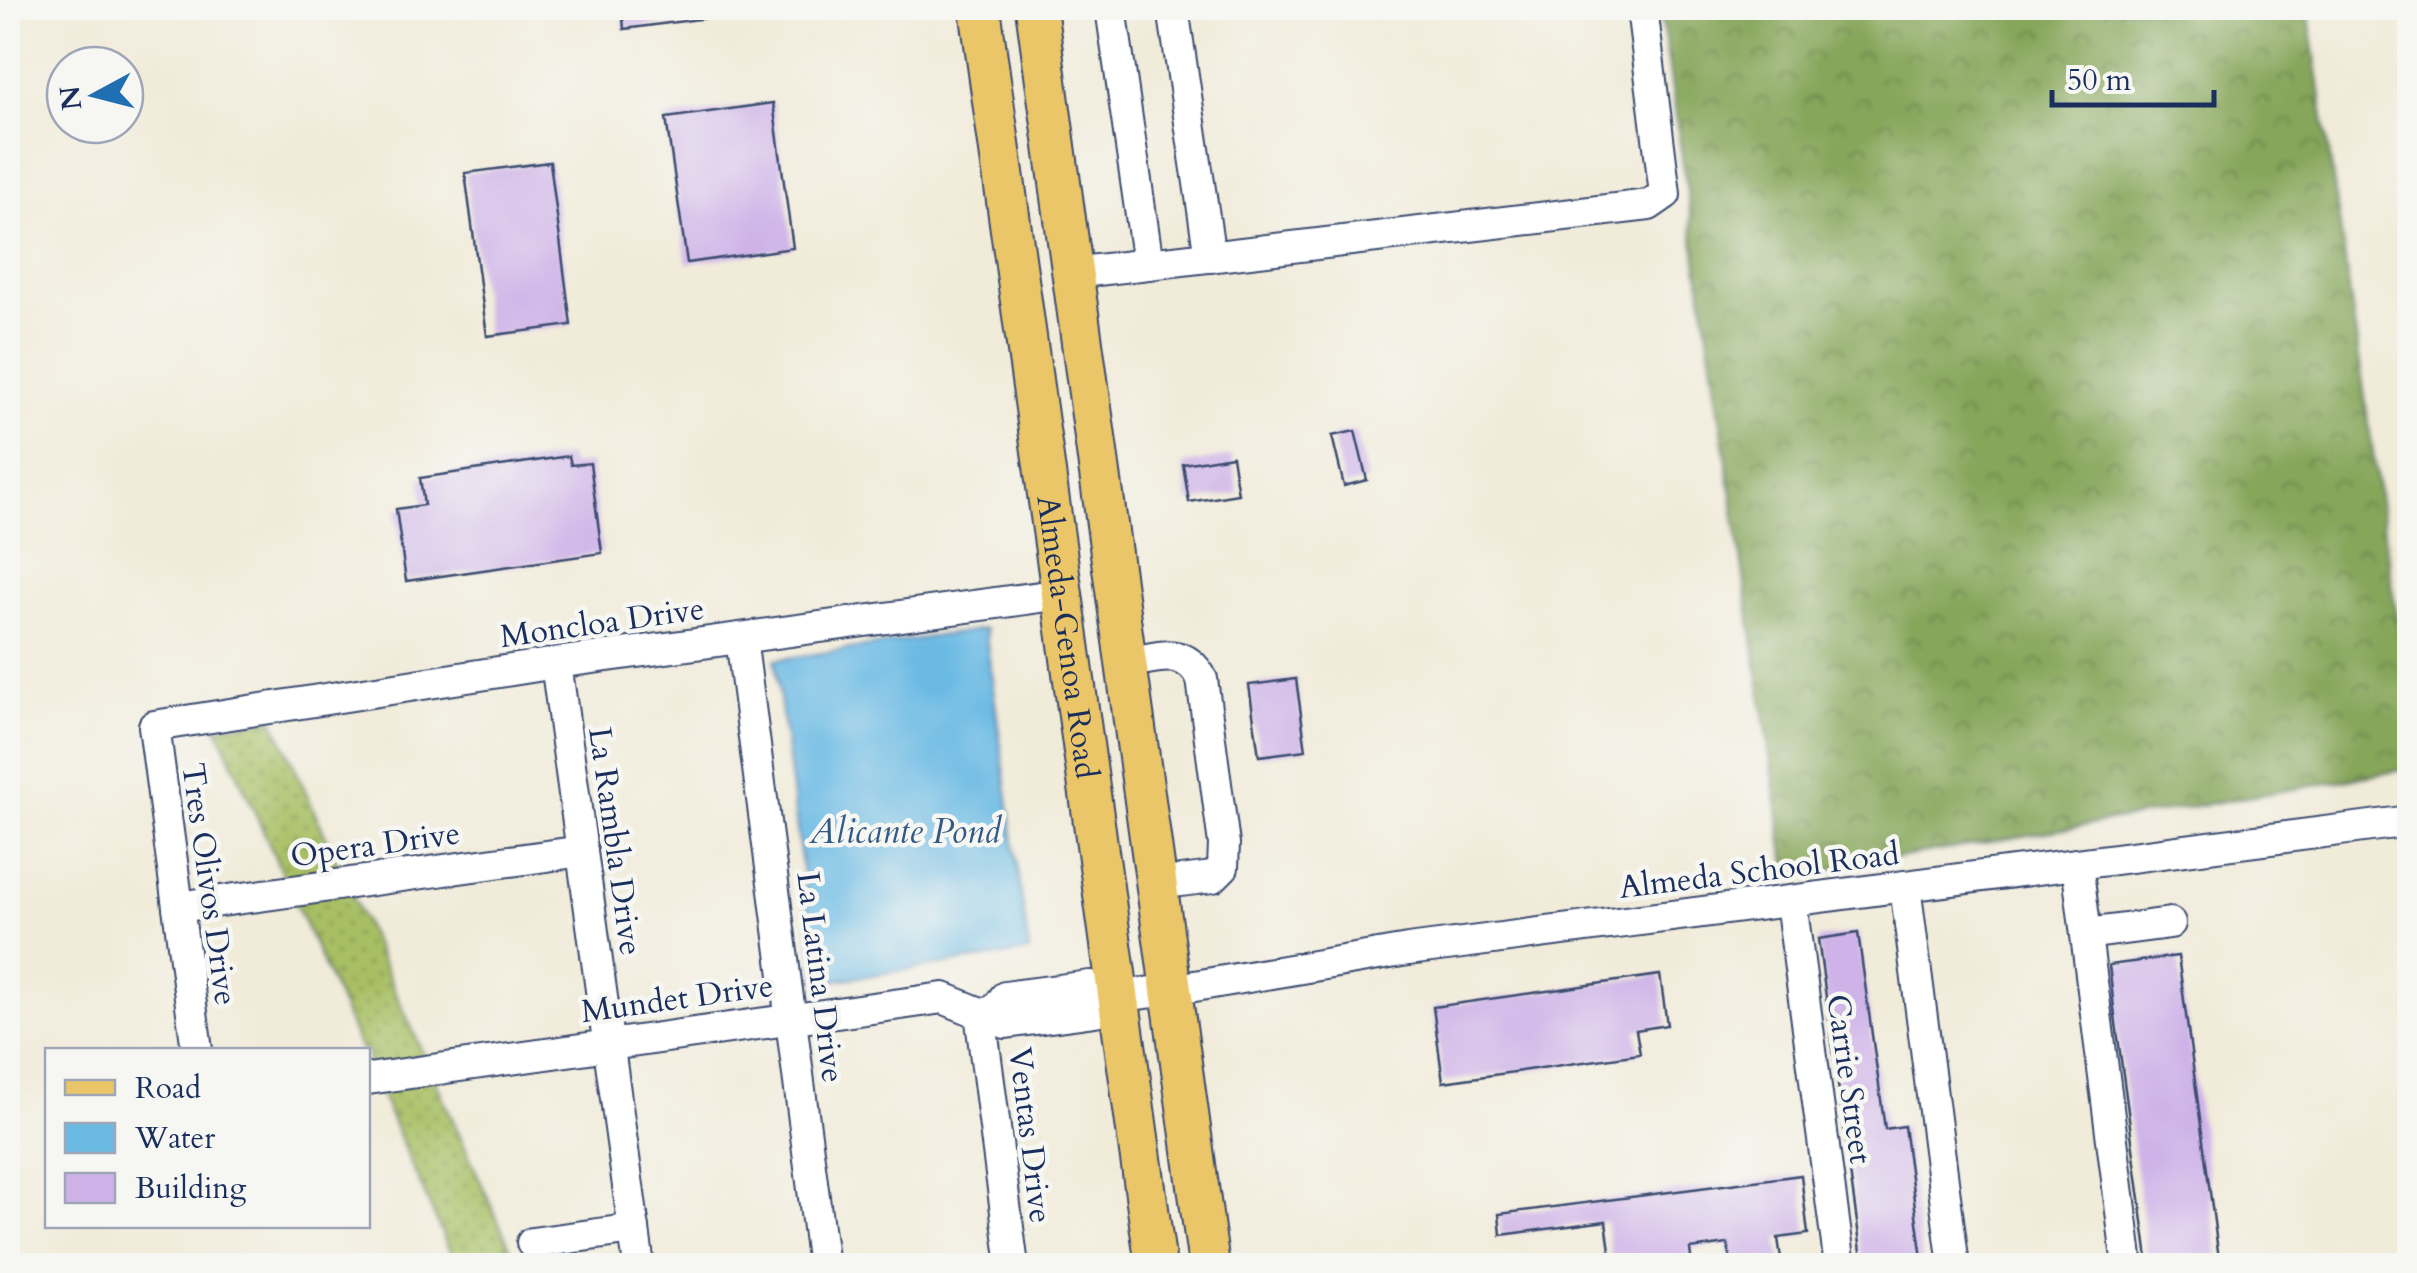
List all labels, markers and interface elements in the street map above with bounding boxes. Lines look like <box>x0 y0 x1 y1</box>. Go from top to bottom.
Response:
north arrow <box>45 45 145 145</box>
scale bar <box>2052 45 2214 107</box>
text: 50 m <box>2067 60 2132 101</box>
text: N <box>51 84 92 112</box>
street label: Almeda-Genoa Road <box>1025 492 1109 782</box>
street label: Moncloa Drive <box>497 587 707 659</box>
street label: La Rambla Drive <box>577 724 653 958</box>
street label: Tres Olivos Drive <box>170 760 248 1008</box>
water label: Alicante Pond <box>808 808 1003 856</box>
street label: Opera Drive <box>288 811 463 879</box>
street label: Almeda School Road <box>1617 832 1902 910</box>
street label: La Latina Drive <box>785 869 855 1085</box>
street label: Mundet Drive <box>578 964 776 1034</box>
street label: Carrie Street <box>1815 992 1883 1167</box>
street label: Ventas Drive <box>997 1045 1063 1226</box>
legend <box>45 1048 370 1228</box>
text: Road <box>135 1068 201 1109</box>
text: Water <box>134 1118 215 1159</box>
text: Building <box>135 1168 246 1209</box>

